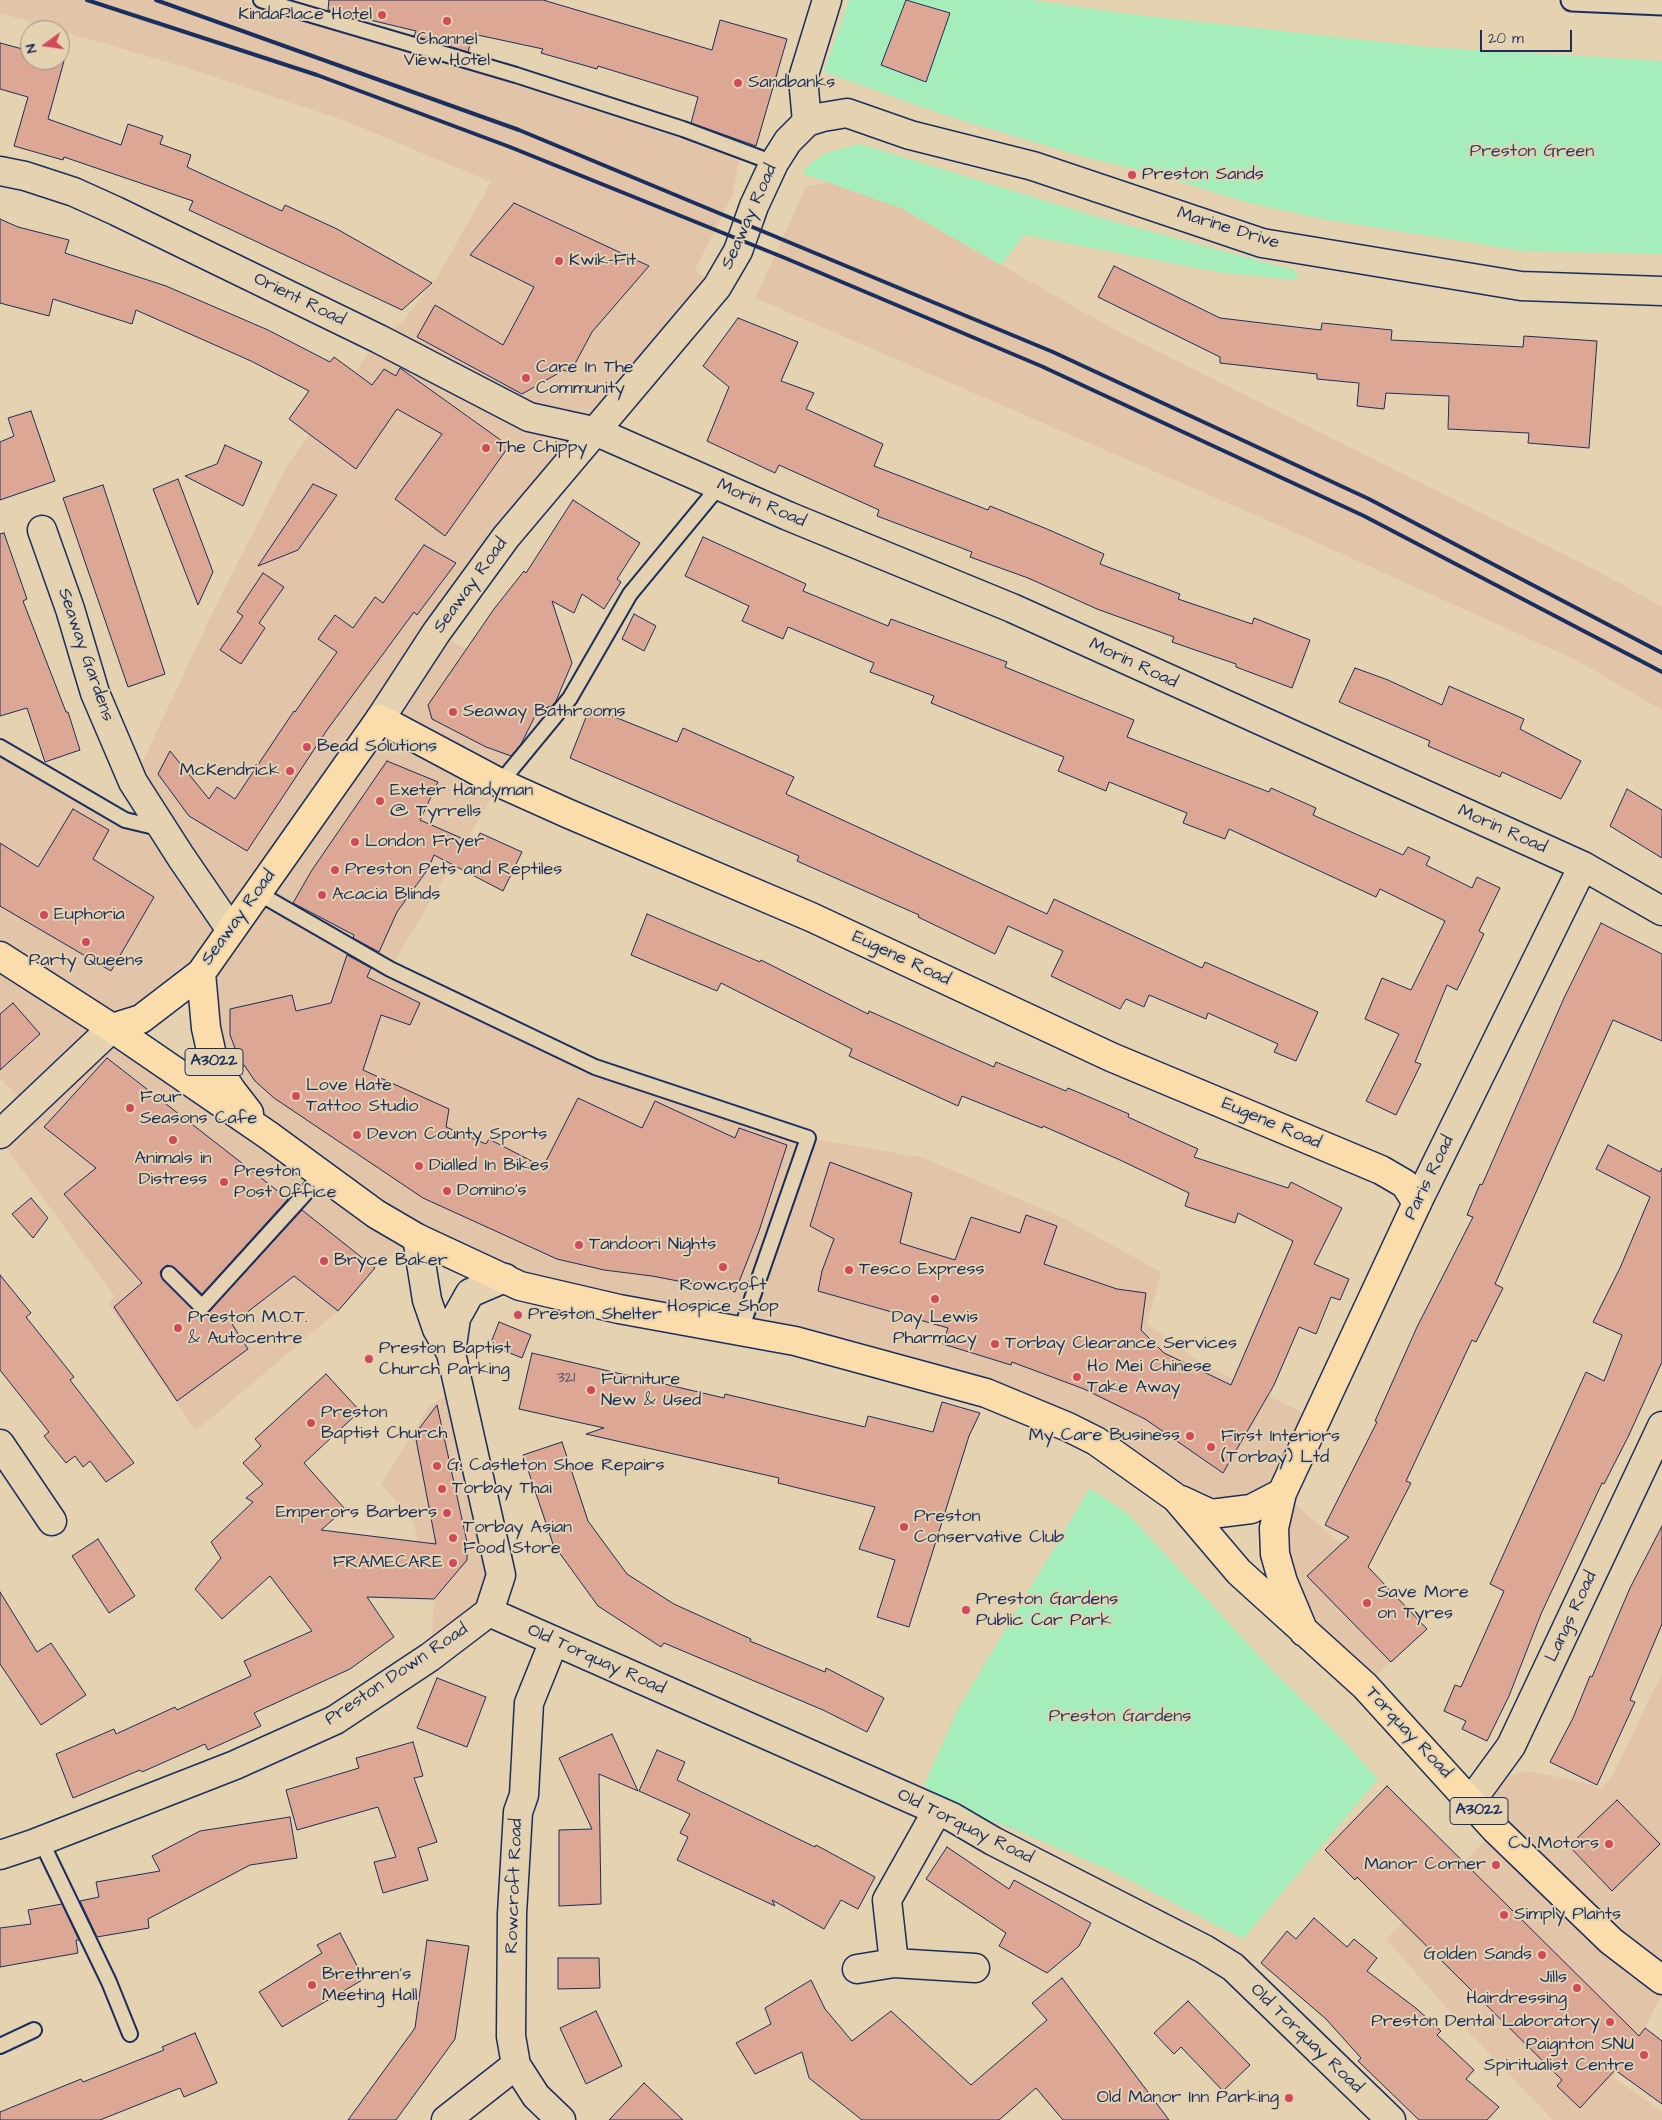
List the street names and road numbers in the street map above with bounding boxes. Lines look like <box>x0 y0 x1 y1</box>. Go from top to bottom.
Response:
street label: Seaway Road <box>717 161 783 273</box>
street label: Marine Drive <box>1174 203 1282 255</box>
street label: Orient Road <box>250 269 348 331</box>
street label: Morin Road <box>713 475 809 533</box>
street label: Seaway Road <box>429 534 513 638</box>
street label: Seaway Gardens <box>52 585 118 725</box>
street label: Morin Road <box>1085 634 1181 694</box>
street label: Morin Road <box>1454 801 1550 859</box>
street label: Seaway Road <box>197 866 281 970</box>
street label: Eugene Road <box>848 927 954 991</box>
road number: A3022 <box>185 1048 243 1076</box>
street label: Eugene Road <box>1218 1093 1324 1155</box>
street label: Paris Road <box>1400 1132 1460 1224</box>
street label: Langs Road <box>1542 1568 1602 1666</box>
street label: Preston Down Road <box>321 1619 473 1731</box>
street label: Old Torquay Road <box>524 1620 668 1700</box>
street label: Torquay Road <box>1360 1683 1456 1783</box>
street label: Old Torquay Road <box>893 1785 1037 1869</box>
road number: A3022 <box>1450 1798 1508 1824</box>
street label: Rowcroft Road <box>502 1818 528 1954</box>
street label: Old Torquay Road <box>1245 1980 1367 2098</box>

